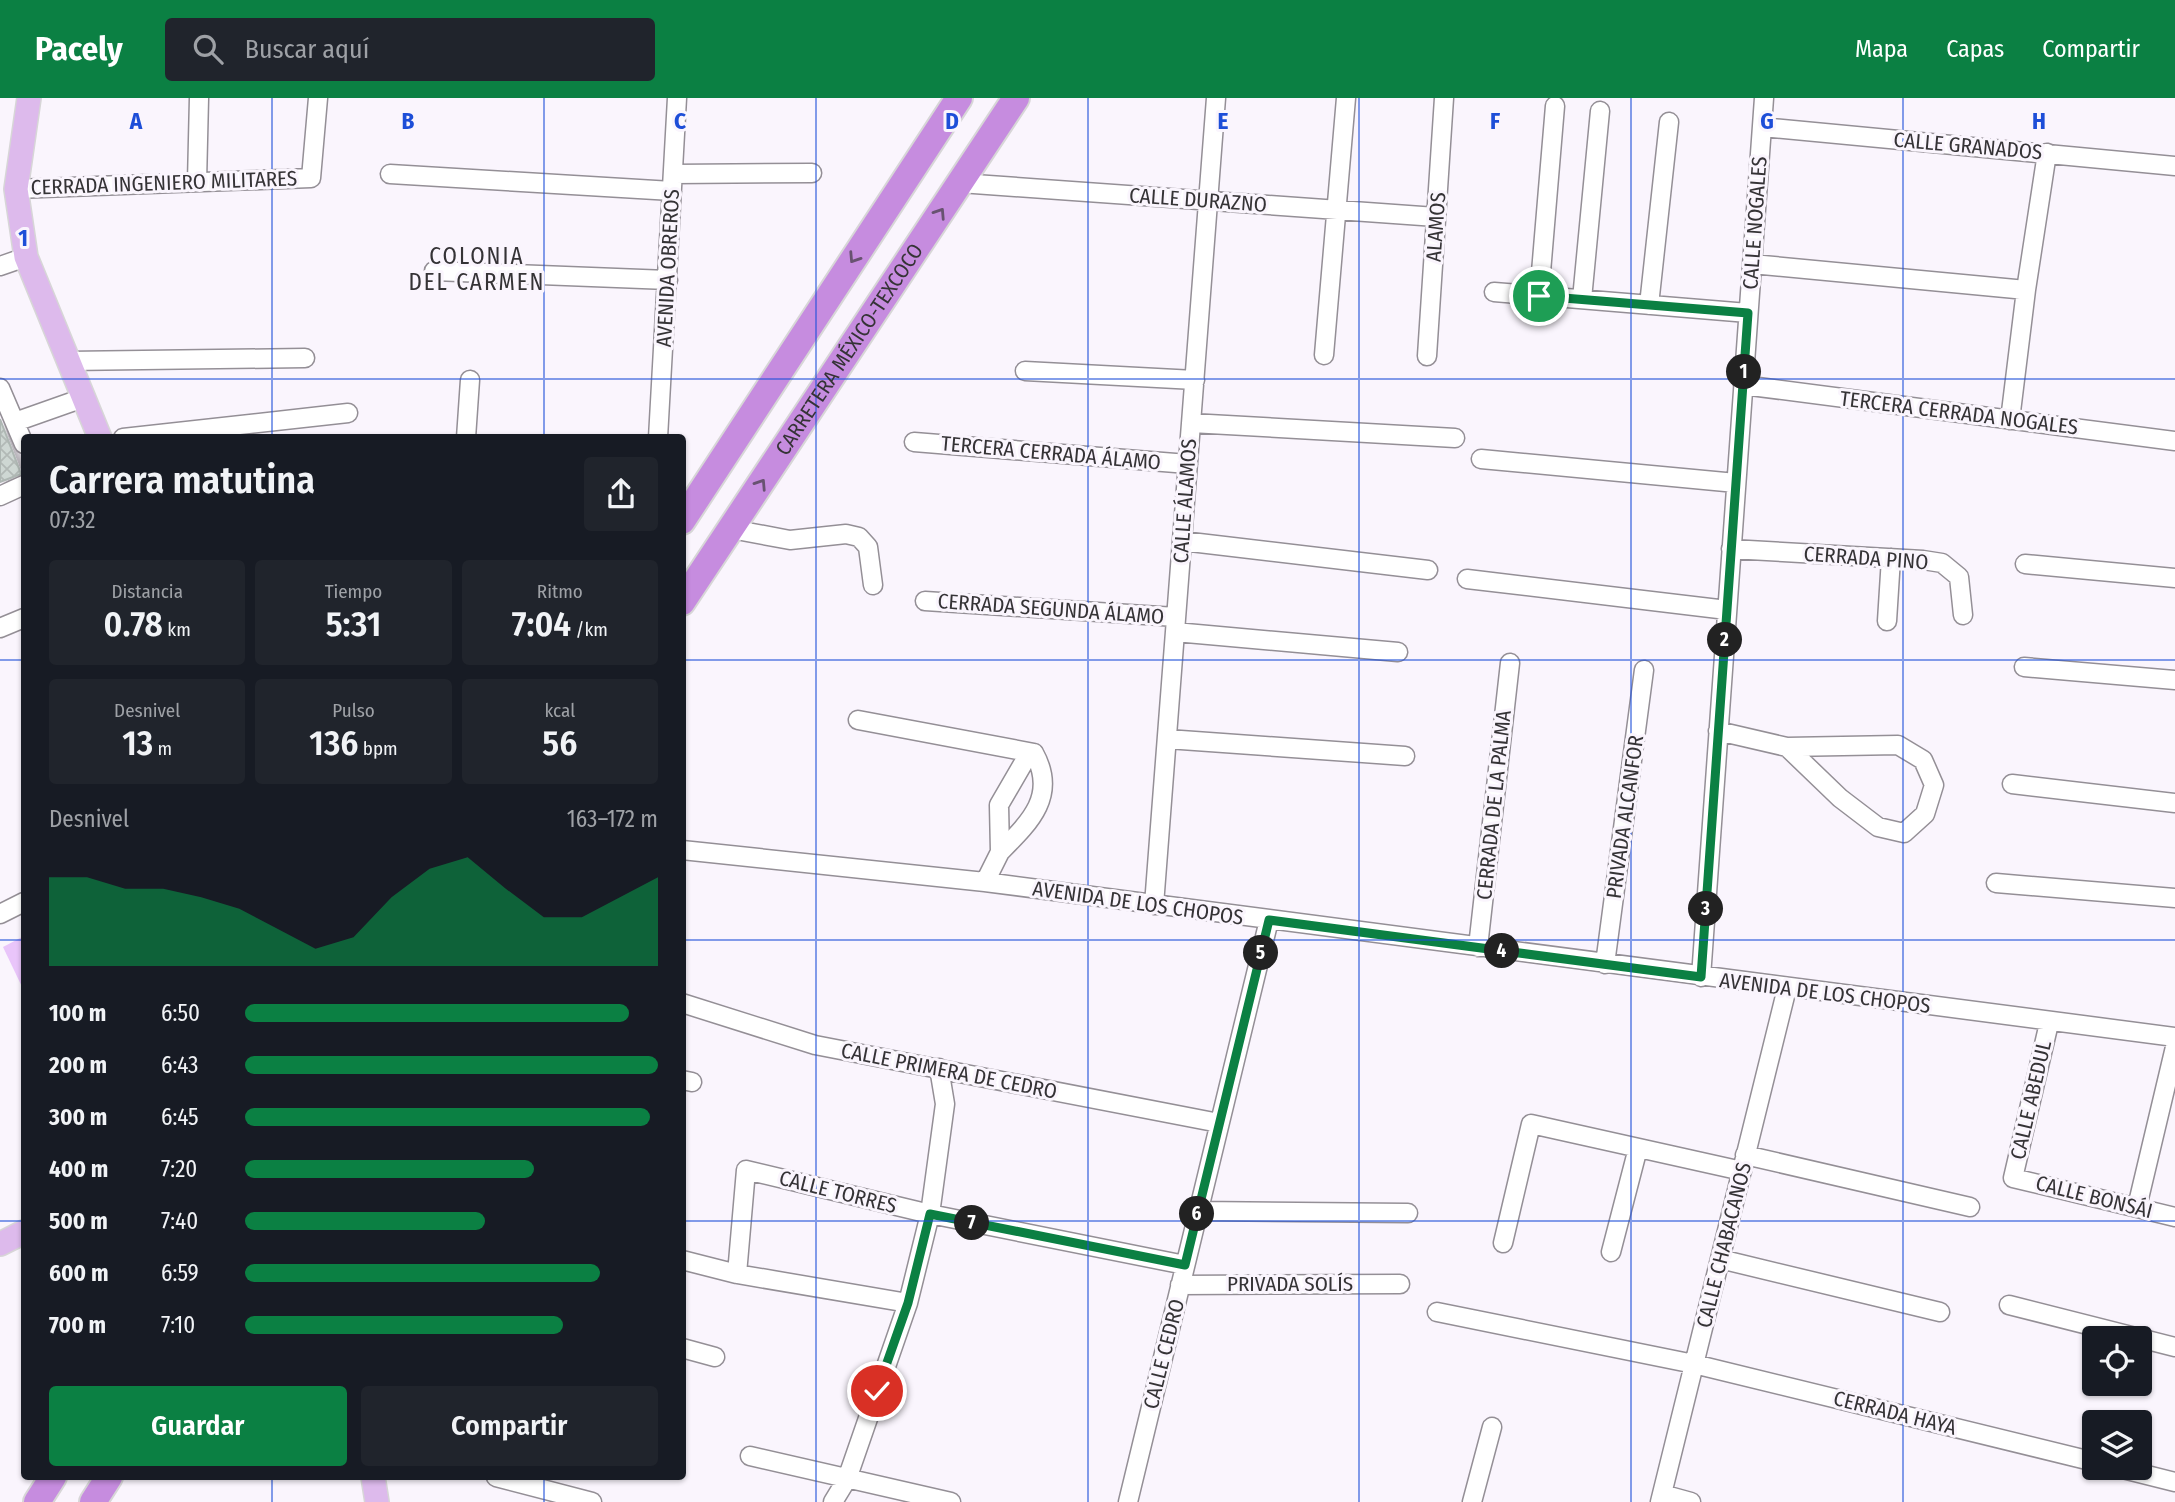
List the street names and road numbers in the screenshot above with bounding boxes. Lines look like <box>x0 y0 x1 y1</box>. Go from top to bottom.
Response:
street label: CALLE GRANADOS <box>1893 127 2043 165</box>
street label: CALLE NOGALES <box>1737 156 1773 290</box>
street label: CERRADA INGENIERO MILITARES <box>30 165 298 201</box>
street label: CALLE DURAZNO <box>1128 182 1268 218</box>
street label: AVENIDA OBREROS <box>651 188 685 348</box>
street label: ALAMOS <box>1421 191 1451 263</box>
street label: CARRETERA MÉXICO-TEXCOCO <box>770 239 929 460</box>
street label: TERCERA CERRADA NOGALES <box>1839 385 2079 441</box>
street label: TERCERA CERRADA ÁLAMO <box>940 430 1162 476</box>
street label: CALLE ÁLAMOS <box>1168 438 1202 564</box>
street label: CERRADA PINO <box>1803 541 1929 575</box>
street label: CERRADA SEGUNDA ÁLAMO <box>937 588 1165 630</box>
street label: CERRADA DE LA PALMA <box>1471 709 1517 901</box>
street label: PRIVADA ALCANFOR <box>1601 733 1649 900</box>
street label: AVENIDA DE LOS CHOPOS <box>1031 875 1245 931</box>
street label: AVENIDA DE LOS CHOPOS <box>1718 967 1932 1019</box>
street label: CALLE PRIMERA DE CEDRO <box>839 1037 1059 1105</box>
street label: CALLE ABEDUL <box>2005 1037 2057 1162</box>
street label: CALLE CHABACANOS <box>1691 1159 1757 1331</box>
street label: CALLE TORRES <box>777 1165 899 1219</box>
street label: CALLE BONSÁI <box>2033 1170 2155 1224</box>
street label: PRIVADA SOLÍS <box>1227 1271 1353 1297</box>
street label: CALLE CEDRO <box>1138 1296 1190 1412</box>
street label: CERRADA HAYA <box>1831 1385 1959 1441</box>

